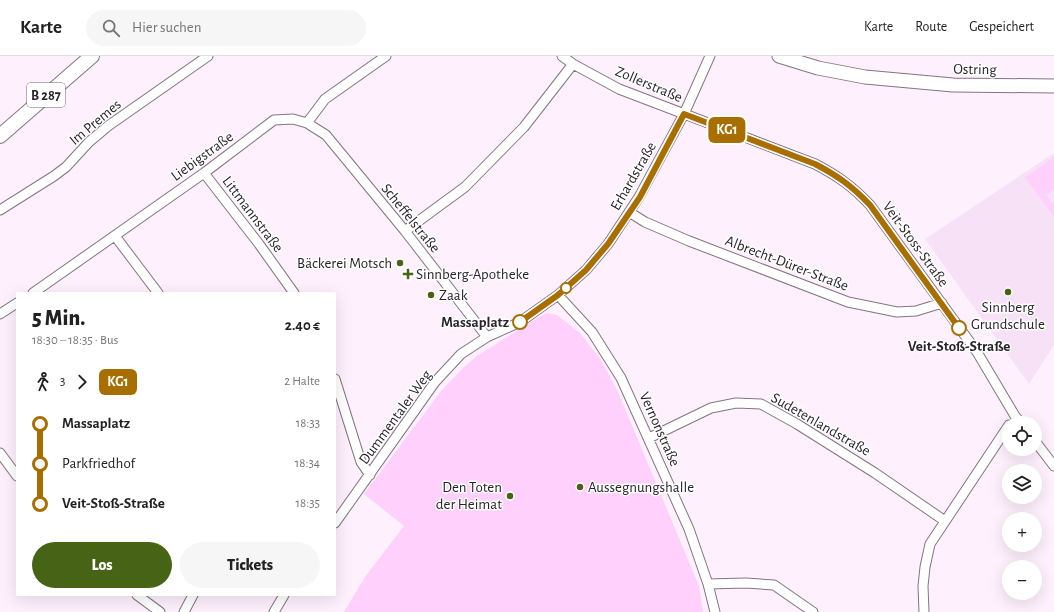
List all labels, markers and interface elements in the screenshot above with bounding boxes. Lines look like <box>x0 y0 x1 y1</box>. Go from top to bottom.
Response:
search box <box>86 10 366 46</box>
icon: search <box>100 17 122 39</box>
text: Karte <box>20 18 62 37</box>
text: Hier suchen <box>132 20 201 35</box>
text: Karte <box>864 20 893 34</box>
text: Route <box>915 20 947 34</box>
text: Gespeichert <box>969 20 1034 34</box>
street label: Ostring <box>953 62 997 77</box>
street label: Zollerstraße <box>613 64 685 105</box>
road number: B 287 <box>27 83 65 107</box>
street label: Im Premes <box>67 97 124 148</box>
line badge: KG1 <box>704 117 750 143</box>
text: KG1 <box>716 123 738 137</box>
street label: Liebigstraße <box>169 129 236 184</box>
street label: Erhardstraße <box>608 139 659 213</box>
street label: Littmannstraße <box>219 174 286 255</box>
street label: Scheffelstraße <box>378 181 443 256</box>
street label: Veit-Stoss-Straße <box>880 199 951 290</box>
street label: Albrecht-Dürer-Straße <box>723 233 851 294</box>
place label: Bäckerei Motsch <box>297 256 392 271</box>
marker: Bäckerei Motsch <box>395 258 405 268</box>
place label: Sinnberg-Apotheke <box>416 267 529 282</box>
marker: Sinnberg-Apotheke <box>403 269 413 279</box>
unlabelled marker <box>560 282 572 294</box>
marker: Sinnberg Grundschule <box>1003 287 1013 297</box>
place label: Zaak <box>439 288 468 303</box>
marker: Zaak <box>426 290 436 300</box>
place label: Sinnberg Grundschule <box>971 300 1045 332</box>
text: 5 Min. <box>32 307 85 329</box>
marker: Massaplatz <box>512 314 528 330</box>
place label: Massaplatz <box>441 315 509 330</box>
text: 2.40 € <box>285 318 320 333</box>
marker: Veit-Stoß-Straße <box>951 320 967 336</box>
text: 18:30 – 18:35 · Bus <box>32 334 118 347</box>
place label: Veit-Stoß-Straße <box>908 339 1010 354</box>
street label: Dummentaler Weg <box>356 367 435 467</box>
icon: walk <box>32 371 54 393</box>
icon: forward <box>71 371 93 393</box>
text: 3 <box>60 375 65 388</box>
text: KG1 <box>107 375 129 389</box>
text: 2 Halte <box>284 375 320 388</box>
street label: Vernonstraße <box>637 390 683 469</box>
street label: Sudetenlandstraße <box>769 390 873 459</box>
text: Massaplatz <box>62 416 130 431</box>
map controls <box>1002 416 1042 600</box>
button: locate <box>1002 416 1042 456</box>
text: 18:33 <box>296 417 320 430</box>
text: Parkfriedhof <box>62 456 135 471</box>
text: 18:34 <box>295 457 320 470</box>
button: layers <box>1002 464 1042 504</box>
place label: Den Toten der Heimat <box>436 480 502 512</box>
place label: Aussegnungshalle <box>588 480 694 495</box>
marker: Aussegnungshalle <box>575 482 585 492</box>
marker: Den Toten der Heimat <box>505 491 515 501</box>
text: Veit-Stoß-Straße <box>62 496 165 511</box>
text: 18:35 <box>296 497 320 510</box>
button: + <box>1002 512 1042 552</box>
button: Los <box>32 542 172 588</box>
button: Tickets <box>180 542 320 588</box>
button: − <box>1002 560 1042 600</box>

